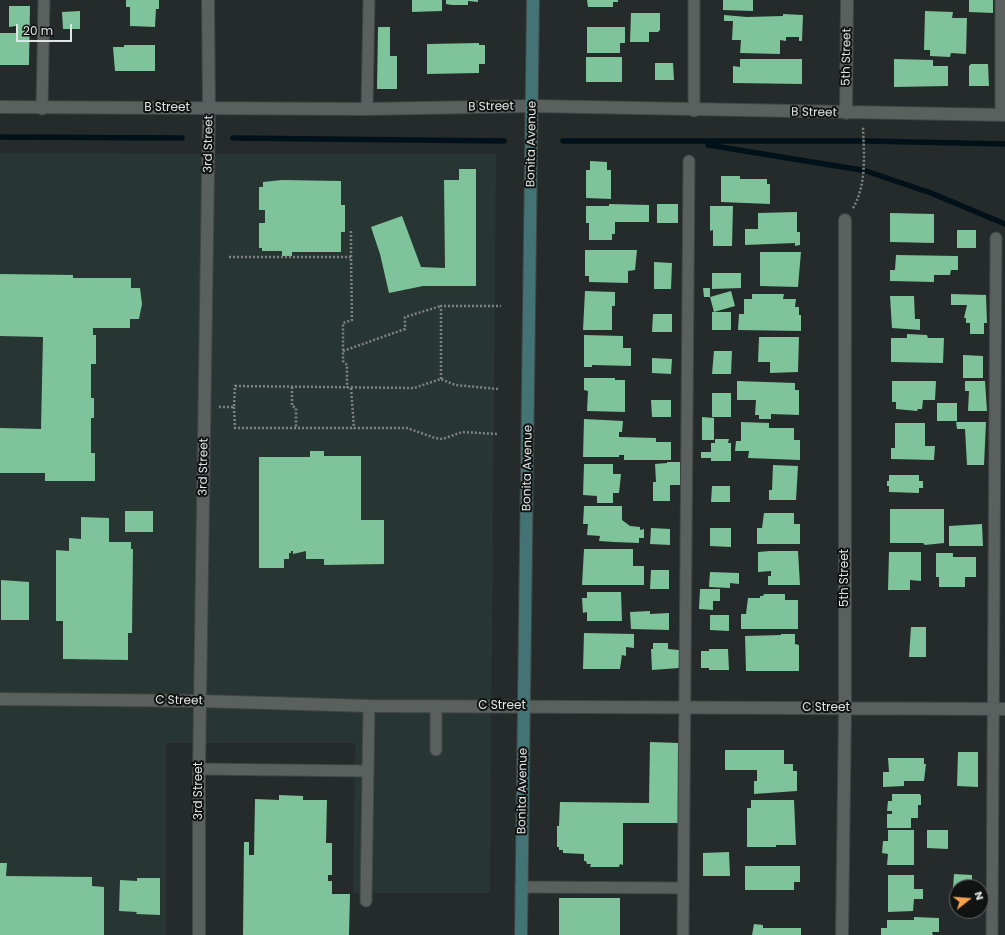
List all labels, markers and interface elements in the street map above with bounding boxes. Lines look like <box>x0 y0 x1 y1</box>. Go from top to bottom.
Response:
scale bar <box>18 16 74 42</box>
text: 20 m <box>23 22 53 39</box>
street label: 5th Street <box>839 28 855 86</box>
street label: B Street <box>468 99 514 115</box>
street label: B Street <box>144 101 190 115</box>
street label: Bonita Avenue <box>524 101 540 187</box>
street label: B Street <box>791 105 837 121</box>
street label: 3rd Street <box>201 115 217 173</box>
street label: Bonita Avenue <box>520 425 536 511</box>
street label: 3rd Street <box>196 438 212 496</box>
street label: 5th Street <box>838 549 852 607</box>
street label: C Street <box>155 693 203 709</box>
street label: C Street <box>478 699 526 713</box>
street label: C Street <box>802 701 850 715</box>
street label: Bonita Avenue <box>515 748 531 834</box>
street label: 3rd Street <box>192 762 206 820</box>
north arrow <box>949 879 989 919</box>
text: N <box>971 889 988 902</box>

